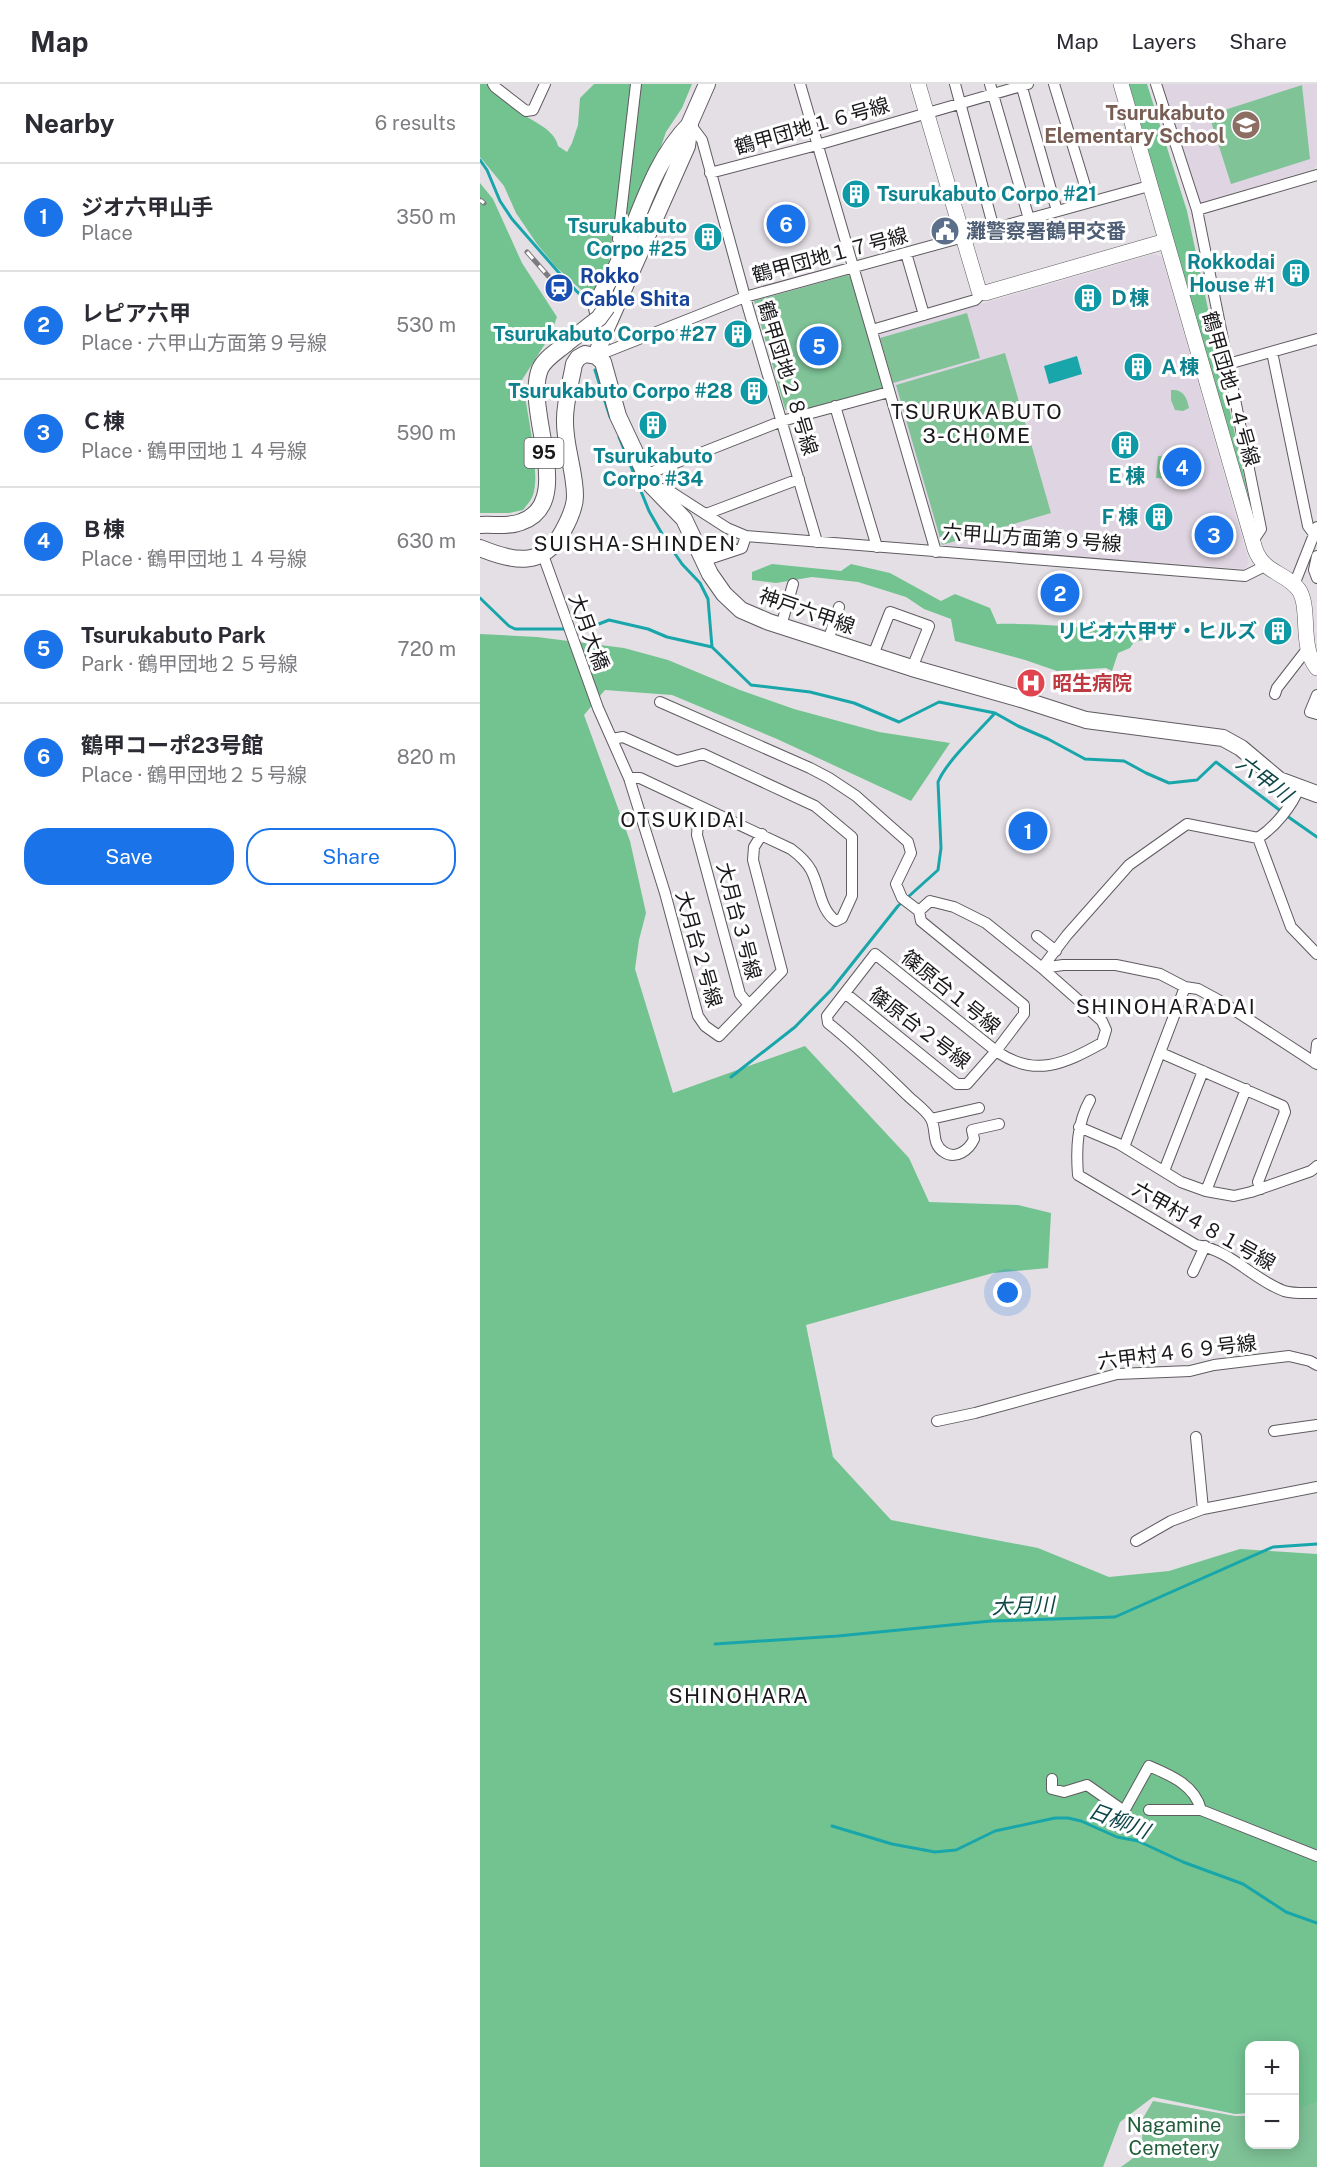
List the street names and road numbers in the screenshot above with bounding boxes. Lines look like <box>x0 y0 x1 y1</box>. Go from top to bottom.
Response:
street label: 鶴甲団地１６号線 <box>732 92 892 160</box>
street label: 鶴甲団地１７号線 <box>750 223 910 287</box>
street label: 鶴甲団地２８号線 <box>753 298 823 458</box>
street label: 鶴甲団地１４号線 <box>1197 309 1265 469</box>
road number: 95 <box>524 438 564 468</box>
street label: 六甲山方面第９号線 <box>941 520 1123 556</box>
street label: 神戸六甲線 <box>756 583 858 639</box>
street label: 大月大橋 <box>564 590 614 674</box>
street label: 大月台３号線 <box>712 860 766 982</box>
street label: 大月台２号線 <box>671 888 727 1010</box>
street label: 篠原台１号線 <box>897 945 1005 1039</box>
street label: 篠原台２号線 <box>865 982 975 1074</box>
street label: 六甲村４８１号線 <box>1128 1177 1280 1275</box>
street label: 六甲村４６９号線 <box>1096 1330 1258 1374</box>

